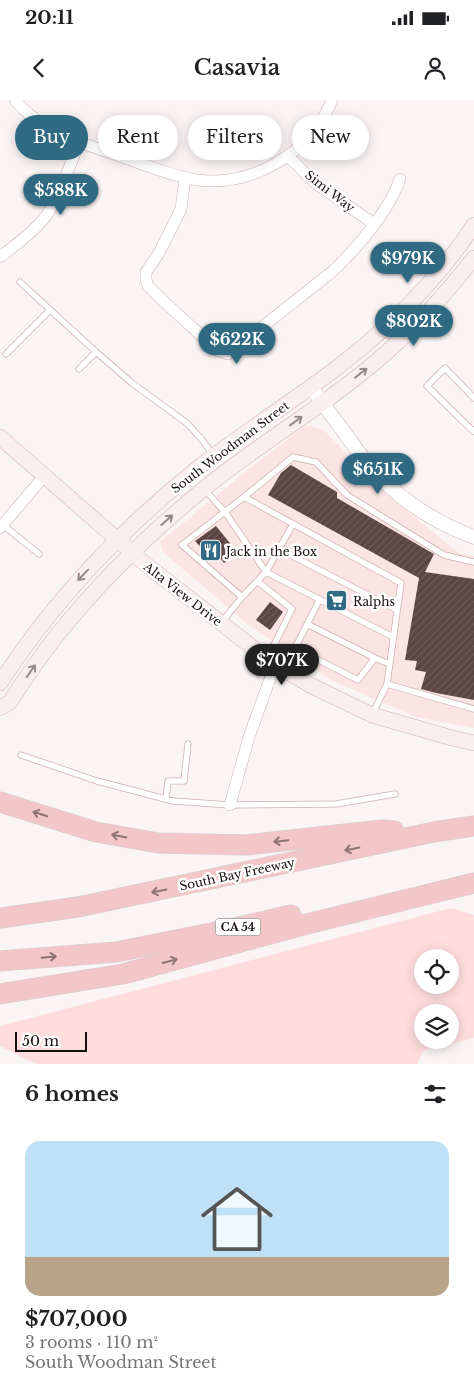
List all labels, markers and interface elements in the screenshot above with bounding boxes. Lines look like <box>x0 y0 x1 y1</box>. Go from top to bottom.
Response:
text: 20:11 <box>25 6 74 29</box>
icon: back <box>25 54 53 82</box>
text: Casavia <box>194 54 280 81</box>
icon: person <box>421 54 449 82</box>
chip: Buy <box>15 115 88 160</box>
chip: Rent <box>98 115 178 160</box>
chip: Filters <box>188 115 282 160</box>
chip: New <box>292 115 369 160</box>
street label: Simi Way <box>302 167 358 215</box>
pin: $588K <box>26 174 96 216</box>
text: $588K <box>34 180 88 200</box>
pin: $979K <box>373 242 443 284</box>
text: $979K <box>381 248 435 268</box>
pin: $802K <box>379 304 449 347</box>
text: $802K <box>386 311 442 331</box>
pin: $622K <box>202 322 272 365</box>
text: $622K <box>209 329 265 349</box>
one-way arrow <box>354 368 367 379</box>
street label: South Woodman Street <box>168 398 292 496</box>
one-way arrow <box>289 416 303 426</box>
pin: $651K <box>343 452 413 495</box>
text: $651K <box>353 459 403 479</box>
one-way arrow <box>161 514 174 526</box>
restaurant icon: Jack in the Box <box>198 539 222 563</box>
place label: Jack in the Box <box>224 544 318 559</box>
street label: Alta View Drive <box>140 558 225 629</box>
one-way arrow <box>77 569 89 581</box>
supermarket icon: Ralphs <box>325 589 349 613</box>
place label: Ralphs <box>353 594 395 609</box>
pin: $707K <box>247 644 317 686</box>
text: $707K <box>256 650 308 670</box>
one-way arrow <box>26 664 36 678</box>
one-way arrow <box>32 809 48 819</box>
one-way arrow <box>112 831 128 840</box>
one-way arrow <box>273 836 289 846</box>
one-way arrow <box>345 845 361 854</box>
street label: South Bay Freeway <box>178 854 296 894</box>
one-way arrow <box>152 886 168 896</box>
road number: CA 54 <box>216 919 260 936</box>
map controls <box>414 949 459 1049</box>
button: locate <box>414 949 459 994</box>
one-way arrow <box>40 953 56 962</box>
one-way arrow <box>162 956 178 965</box>
button: layers <box>414 1004 459 1049</box>
scale bar <box>15 1029 88 1052</box>
text: 50 m <box>22 1032 59 1050</box>
icon: filters <box>421 1080 449 1108</box>
text: 6 homes <box>25 1081 119 1107</box>
icon: home <box>192 1174 282 1264</box>
text: $707,000 <box>25 1306 128 1332</box>
text: 3 rooms · 110 m² <box>25 1332 158 1352</box>
text: South Woodman Street <box>25 1352 217 1372</box>

